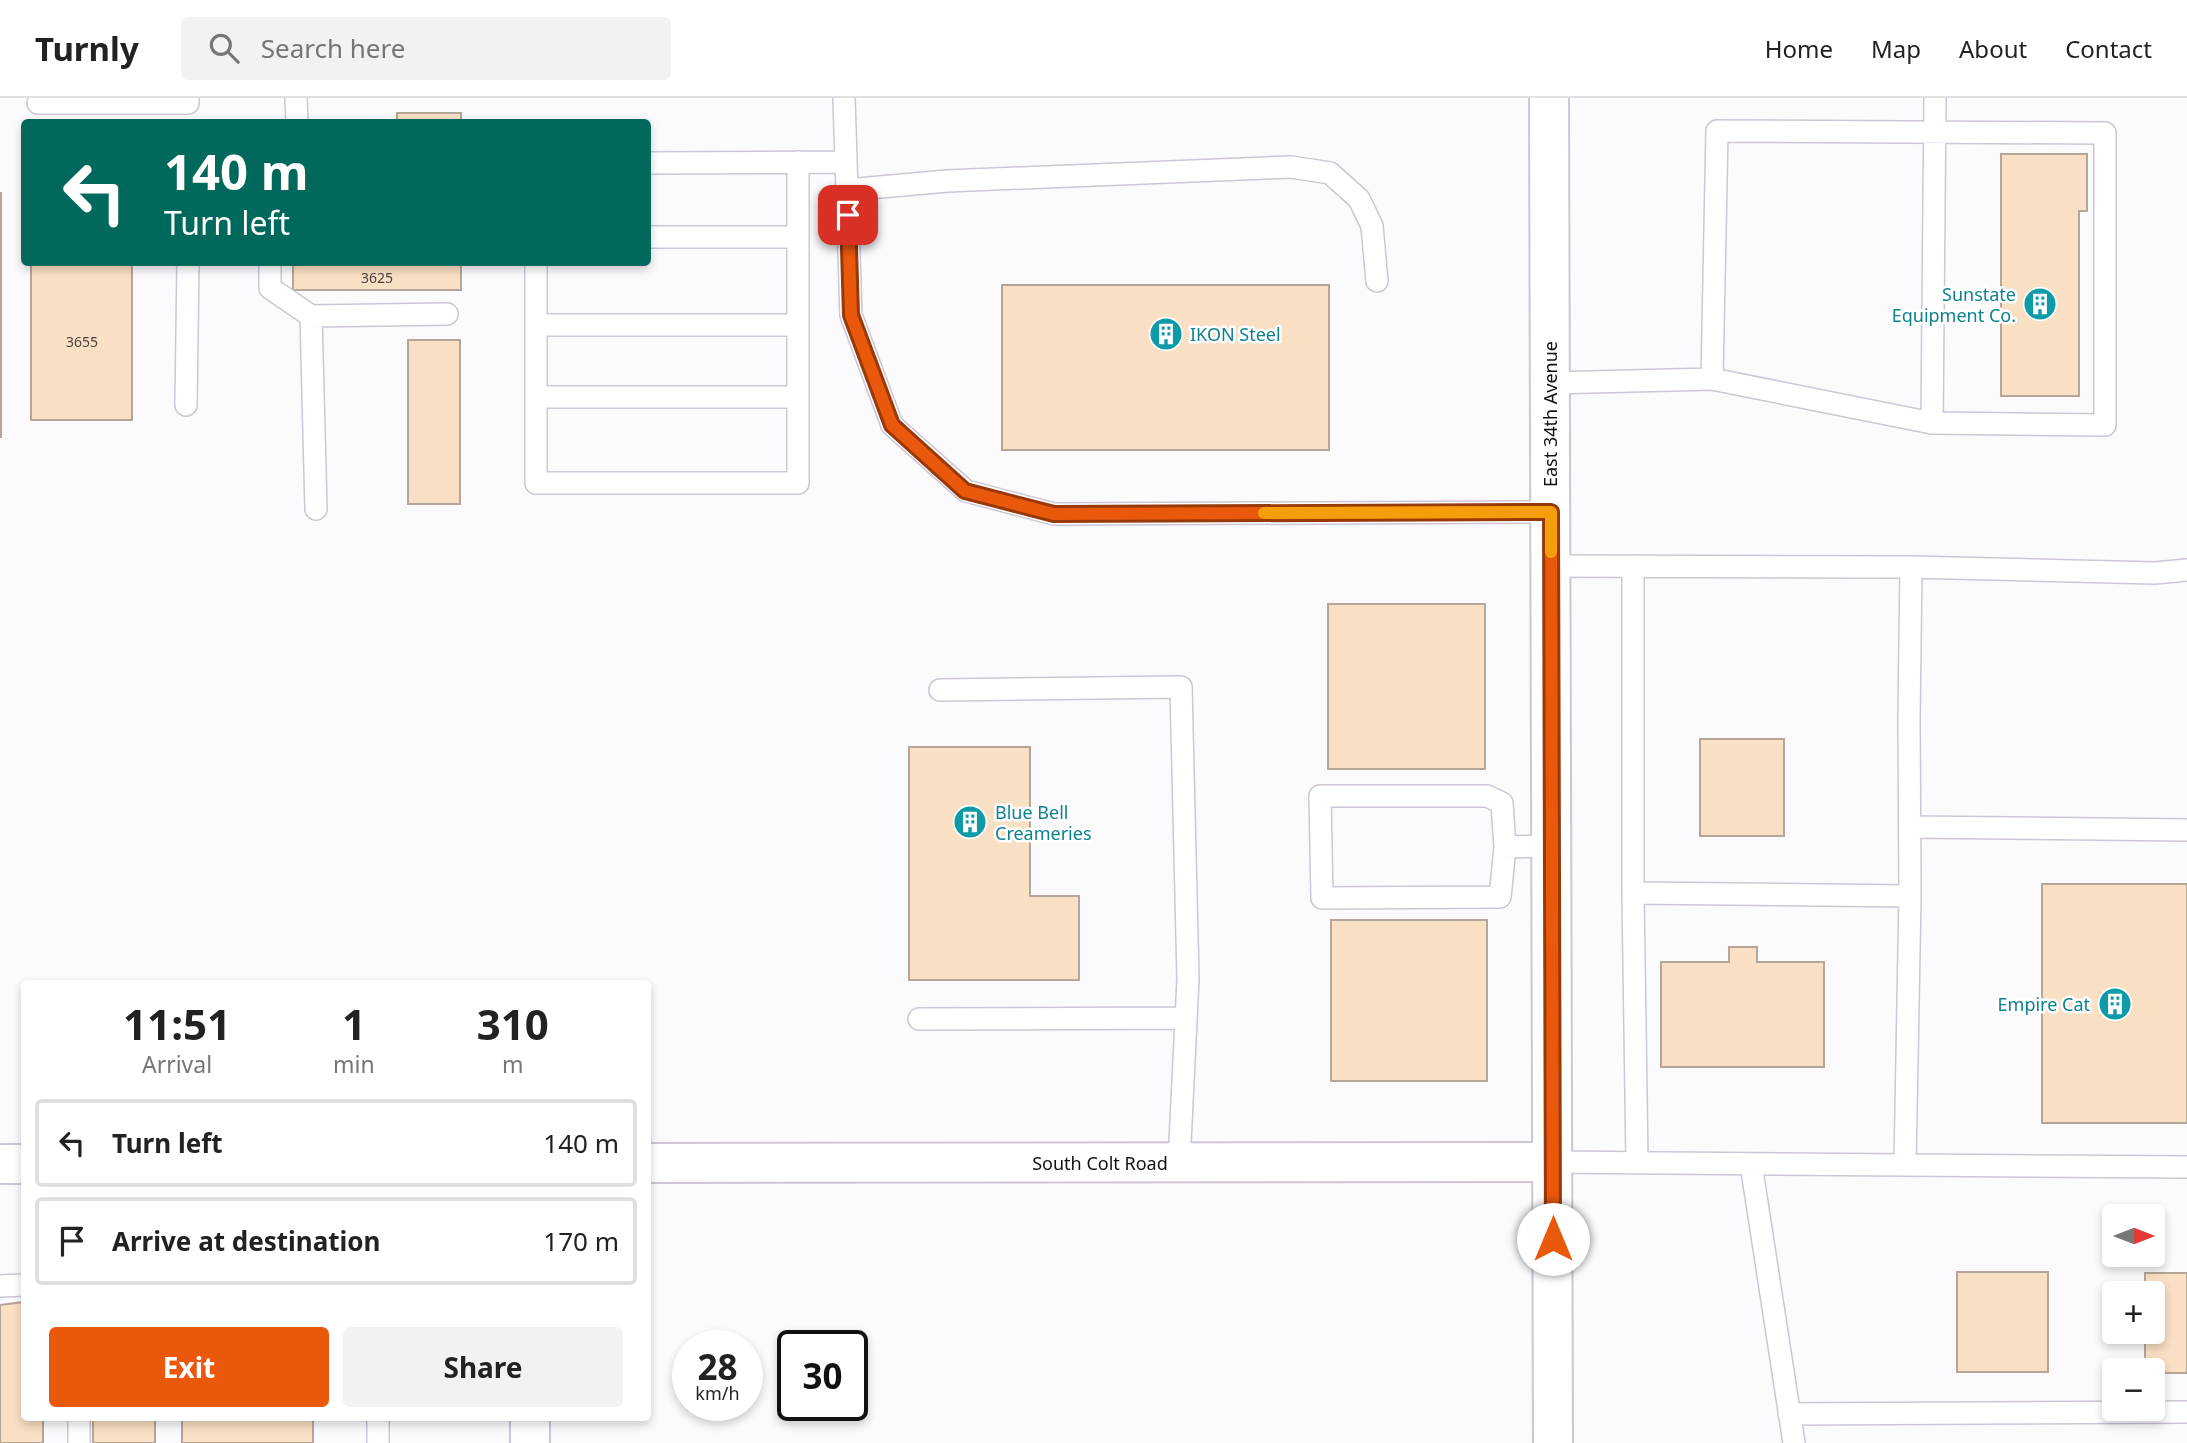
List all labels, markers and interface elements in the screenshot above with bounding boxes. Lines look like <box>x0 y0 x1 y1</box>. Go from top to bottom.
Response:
search box <box>181 17 671 80</box>
text: Turnly <box>35 26 139 71</box>
icon: search <box>205 29 243 67</box>
text: Search here <box>261 30 405 66</box>
text: Home <box>1765 32 1833 65</box>
text: Map <box>1871 32 1921 65</box>
text: About <box>1959 32 2027 65</box>
text: Contact <box>2065 32 2152 65</box>
text: 140 m <box>164 138 309 204</box>
icon: left <box>49 147 140 238</box>
pin <box>818 185 878 245</box>
icon: arrive <box>829 196 867 234</box>
text: Turn left <box>164 201 290 244</box>
house number: 3625 <box>361 268 393 287</box>
place label: Sunstate Equipment Co. <box>1892 282 2016 327</box>
building icon: Sunstate Equipment Co. <box>2021 285 2059 323</box>
building icon: IKON Steel <box>1147 315 1185 353</box>
place label: IKON Steel <box>1190 322 1281 346</box>
house number: 3655 <box>66 332 98 351</box>
street label: East 34th Avenue <box>1538 341 1562 487</box>
place label: Blue Bell Creameries <box>995 800 1092 845</box>
building icon: Blue Bell Creameries <box>951 803 989 841</box>
building icon: Empire Cat <box>2096 985 2134 1023</box>
place label: Empire Cat <box>1998 992 2090 1016</box>
text: 11:51 <box>123 995 231 1052</box>
text: 1 <box>342 995 366 1052</box>
text: 310 <box>477 995 549 1052</box>
text: Arrival <box>142 1048 212 1080</box>
text: min <box>333 1048 375 1080</box>
text: m <box>502 1048 524 1080</box>
icon: left <box>53 1124 91 1162</box>
text: Turn left <box>112 1125 223 1161</box>
text: 140 m <box>543 1125 619 1161</box>
street label: South Colt Road <box>1032 1151 1168 1175</box>
position arrow <box>1516 1202 1590 1276</box>
north arrow <box>2102 1204 2165 1267</box>
map controls <box>2102 1204 2165 1421</box>
icon: arrive <box>53 1222 91 1260</box>
text: Arrive at destination <box>112 1223 381 1259</box>
text: 170 m <box>543 1223 619 1259</box>
button: + <box>2102 1281 2165 1344</box>
button: Exit <box>49 1327 329 1407</box>
button: Share <box>343 1327 623 1407</box>
speed limit sign: 30 <box>777 1330 868 1421</box>
text: 28 <box>697 1343 738 1390</box>
button: − <box>2102 1358 2165 1421</box>
text: km/h <box>695 1381 740 1405</box>

